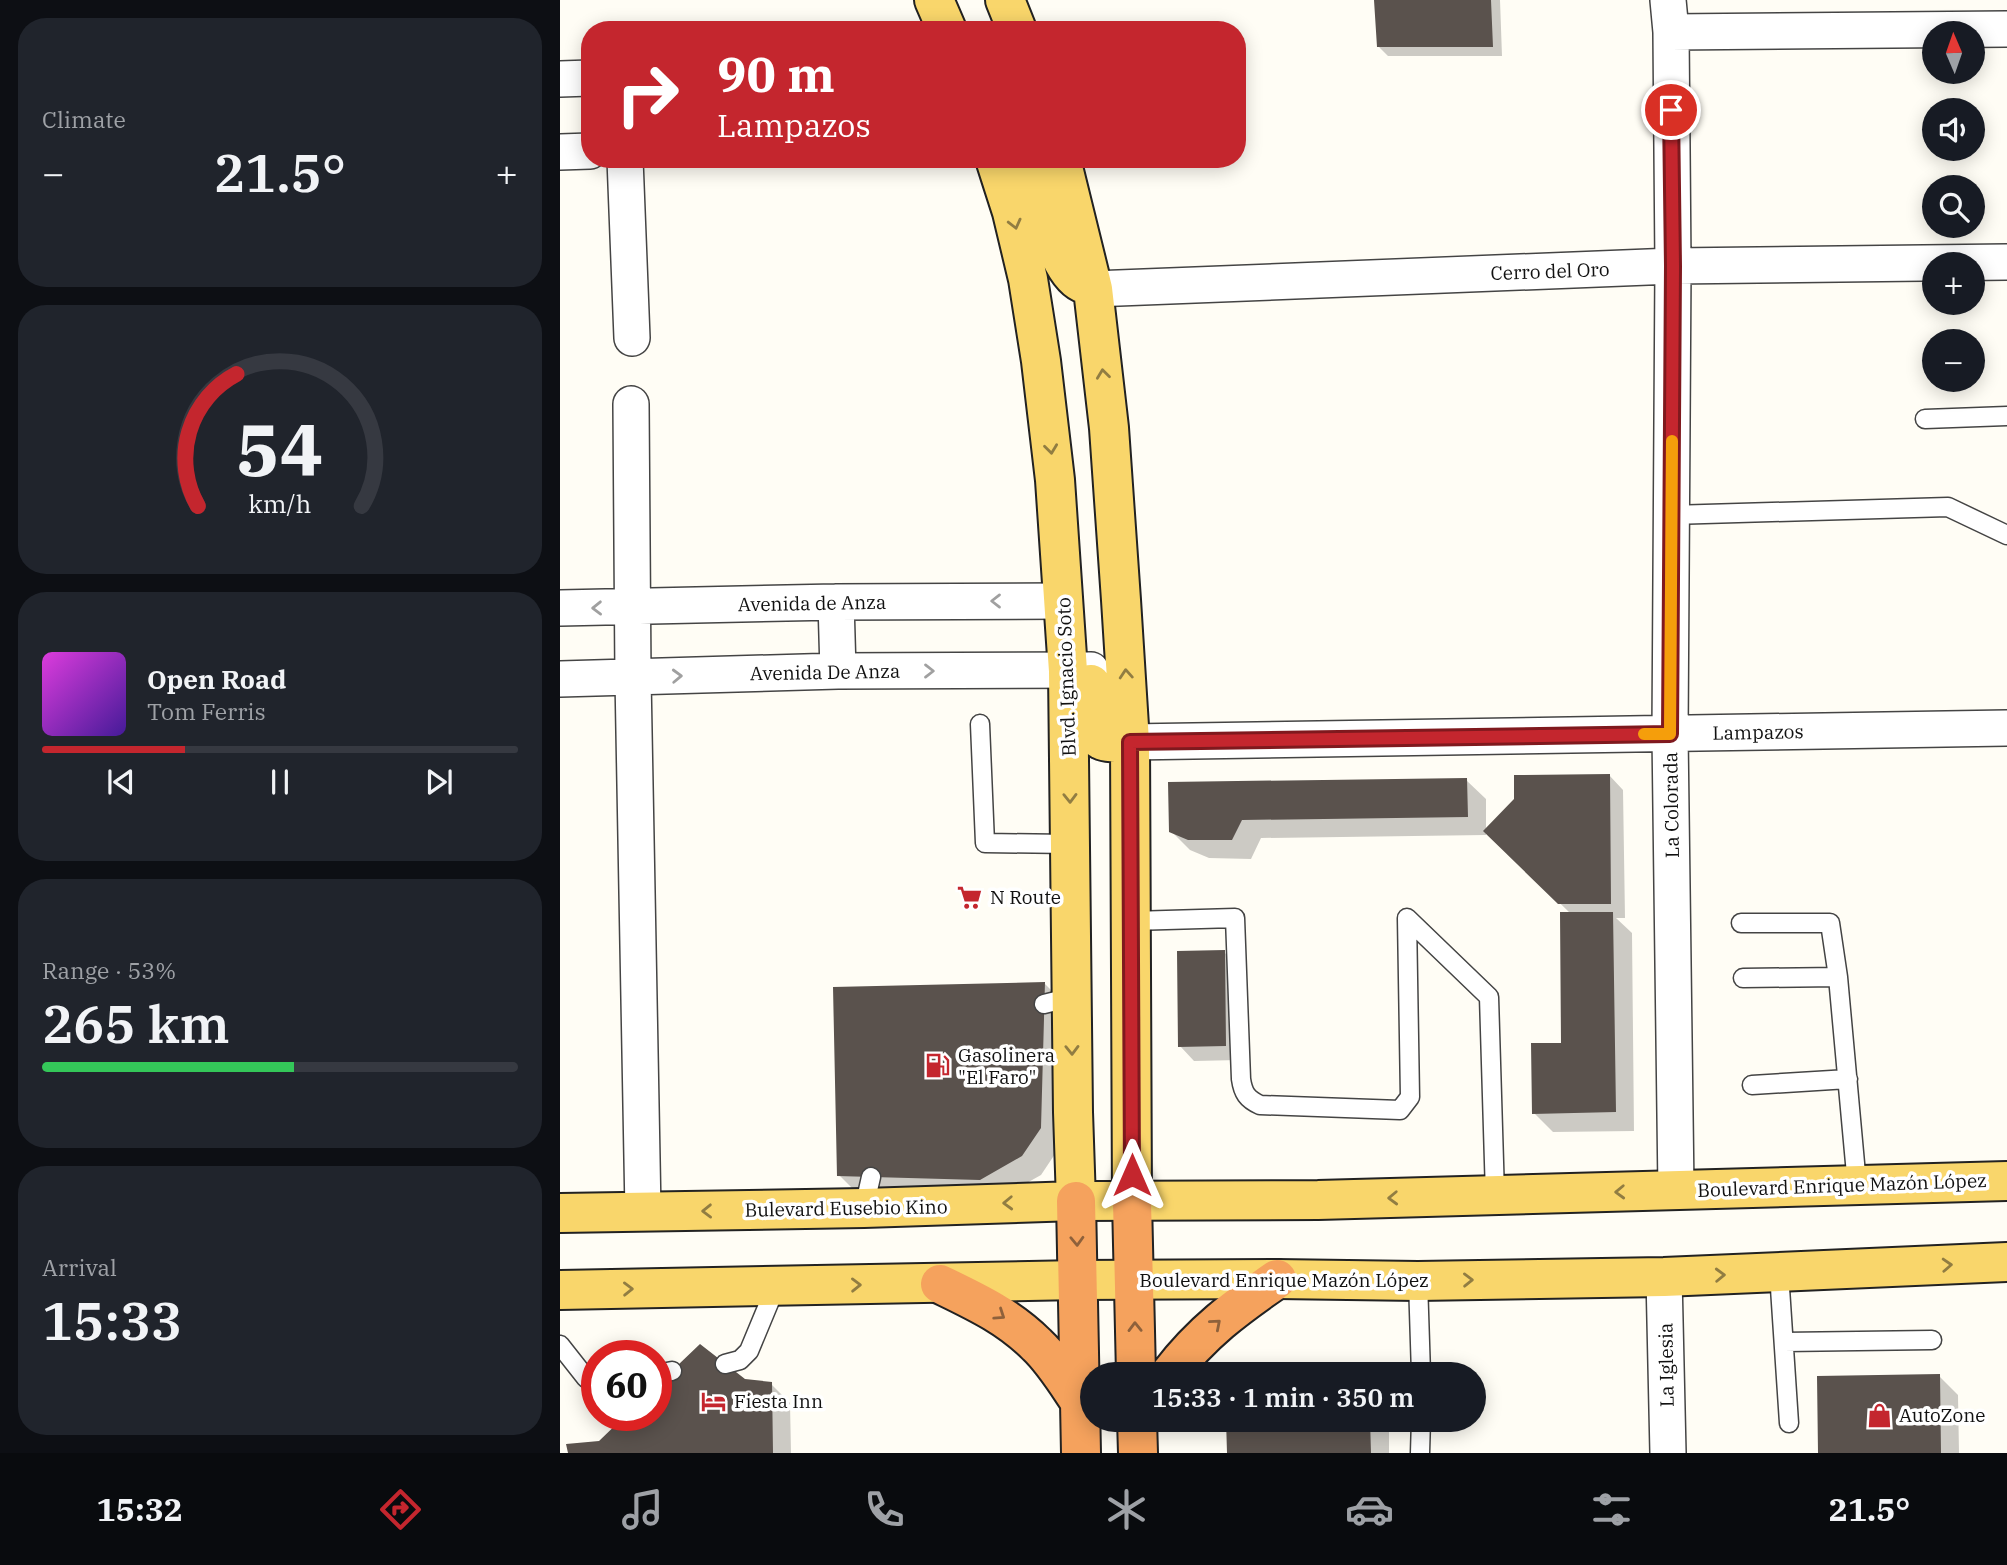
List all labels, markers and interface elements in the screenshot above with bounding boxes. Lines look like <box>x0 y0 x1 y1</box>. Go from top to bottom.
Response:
north arrow <box>1922 21 1984 84</box>
map controls <box>1922 21 1985 392</box>
text: 90 m <box>717 42 835 105</box>
icon: right <box>602 49 693 140</box>
pin <box>1641 80 1701 140</box>
icon: arrive <box>1652 91 1690 129</box>
button: sound <box>1922 98 1985 161</box>
text: Climate <box>42 104 126 134</box>
text: Lampazos <box>717 104 871 146</box>
text: 21.5° <box>214 139 346 206</box>
text: − <box>42 148 65 197</box>
text: + <box>495 148 518 197</box>
button: search <box>1922 175 1985 238</box>
one-way arrow <box>1007 218 1021 230</box>
button: + <box>1922 252 1985 315</box>
street label: Cerro del Oro <box>1490 257 1610 285</box>
button: − <box>1922 329 1985 392</box>
one-way arrow <box>1096 368 1111 380</box>
text: 54 <box>236 401 324 496</box>
one-way arrow <box>1044 443 1059 454</box>
text: km/h <box>248 486 312 519</box>
street label: Avenida de Anza <box>738 590 886 616</box>
one-way arrow <box>990 593 1001 609</box>
street label: Blvd. Ignacio Soto <box>1051 597 1081 757</box>
one-way arrow <box>591 600 602 615</box>
street label: Avenida De Anza <box>750 659 900 685</box>
text: Open Road <box>147 662 286 696</box>
one-way arrow <box>924 663 935 679</box>
one-way arrow <box>1119 668 1134 679</box>
one-way arrow <box>672 669 683 684</box>
text: Tom Ferris <box>147 696 266 726</box>
street label: Lampazos <box>1712 719 1804 745</box>
street label: La Colorada <box>1658 752 1684 858</box>
icon: previous <box>102 763 140 801</box>
icon: pause <box>261 763 299 801</box>
icon: next <box>420 763 458 801</box>
one-way arrow <box>1062 793 1077 804</box>
supermarket icon: N Route <box>956 883 984 911</box>
place label: N Route <box>990 885 1061 909</box>
text: Range · 53% <box>42 955 176 985</box>
text: 265 km <box>42 990 230 1057</box>
place label: Gasolinera "El Faro" <box>958 1043 1055 1089</box>
one-way arrow <box>1065 1045 1080 1056</box>
fuel station icon: Gasolinera "El Faro" <box>924 1052 952 1080</box>
position arrow <box>1095 1138 1169 1212</box>
street label: Boulevard Enrique Mazón López <box>1697 1168 1987 1202</box>
one-way arrow <box>1615 1184 1626 1199</box>
one-way arrow <box>1387 1190 1398 1206</box>
street label: Bulevard Eusebio Kino <box>744 1194 948 1222</box>
one-way arrow <box>1002 1196 1013 1211</box>
one-way arrow <box>701 1203 712 1218</box>
one-way arrow <box>1070 1235 1085 1246</box>
text: Arrival <box>42 1252 117 1282</box>
one-way arrow <box>1942 1257 1953 1272</box>
one-way arrow <box>1715 1267 1726 1282</box>
street label: Boulevard Enrique Mazón López <box>1139 1268 1429 1292</box>
one-way arrow <box>1463 1272 1474 1288</box>
one-way arrow <box>851 1277 861 1293</box>
one-way arrow <box>623 1281 634 1296</box>
text: 15:33 <box>42 1287 182 1354</box>
one-way arrow <box>992 1307 1005 1319</box>
one-way arrow <box>1208 1320 1221 1332</box>
one-way arrow <box>1127 1321 1142 1332</box>
street label: La Iglesia <box>1653 1323 1679 1407</box>
speed limit sign: 60 <box>581 1340 672 1431</box>
text: 15:33 · 1 min · 350 m <box>1152 1380 1414 1414</box>
hotel icon: Fiesta Inn <box>700 1387 728 1415</box>
place label: Fiesta Inn <box>734 1389 823 1413</box>
shop icon: AutoZone <box>1865 1401 1893 1429</box>
place label: AutoZone <box>1899 1403 1986 1427</box>
icon: directions <box>376 1485 425 1534</box>
icon: music <box>618 1485 667 1534</box>
icon: phone <box>860 1485 909 1534</box>
icon: climate <box>1102 1485 1151 1534</box>
icon: car <box>1345 1485 1394 1534</box>
icon: filters <box>1587 1485 1636 1534</box>
text: 15:32 <box>97 1488 183 1530</box>
text: 21.5° <box>1829 1488 1910 1530</box>

